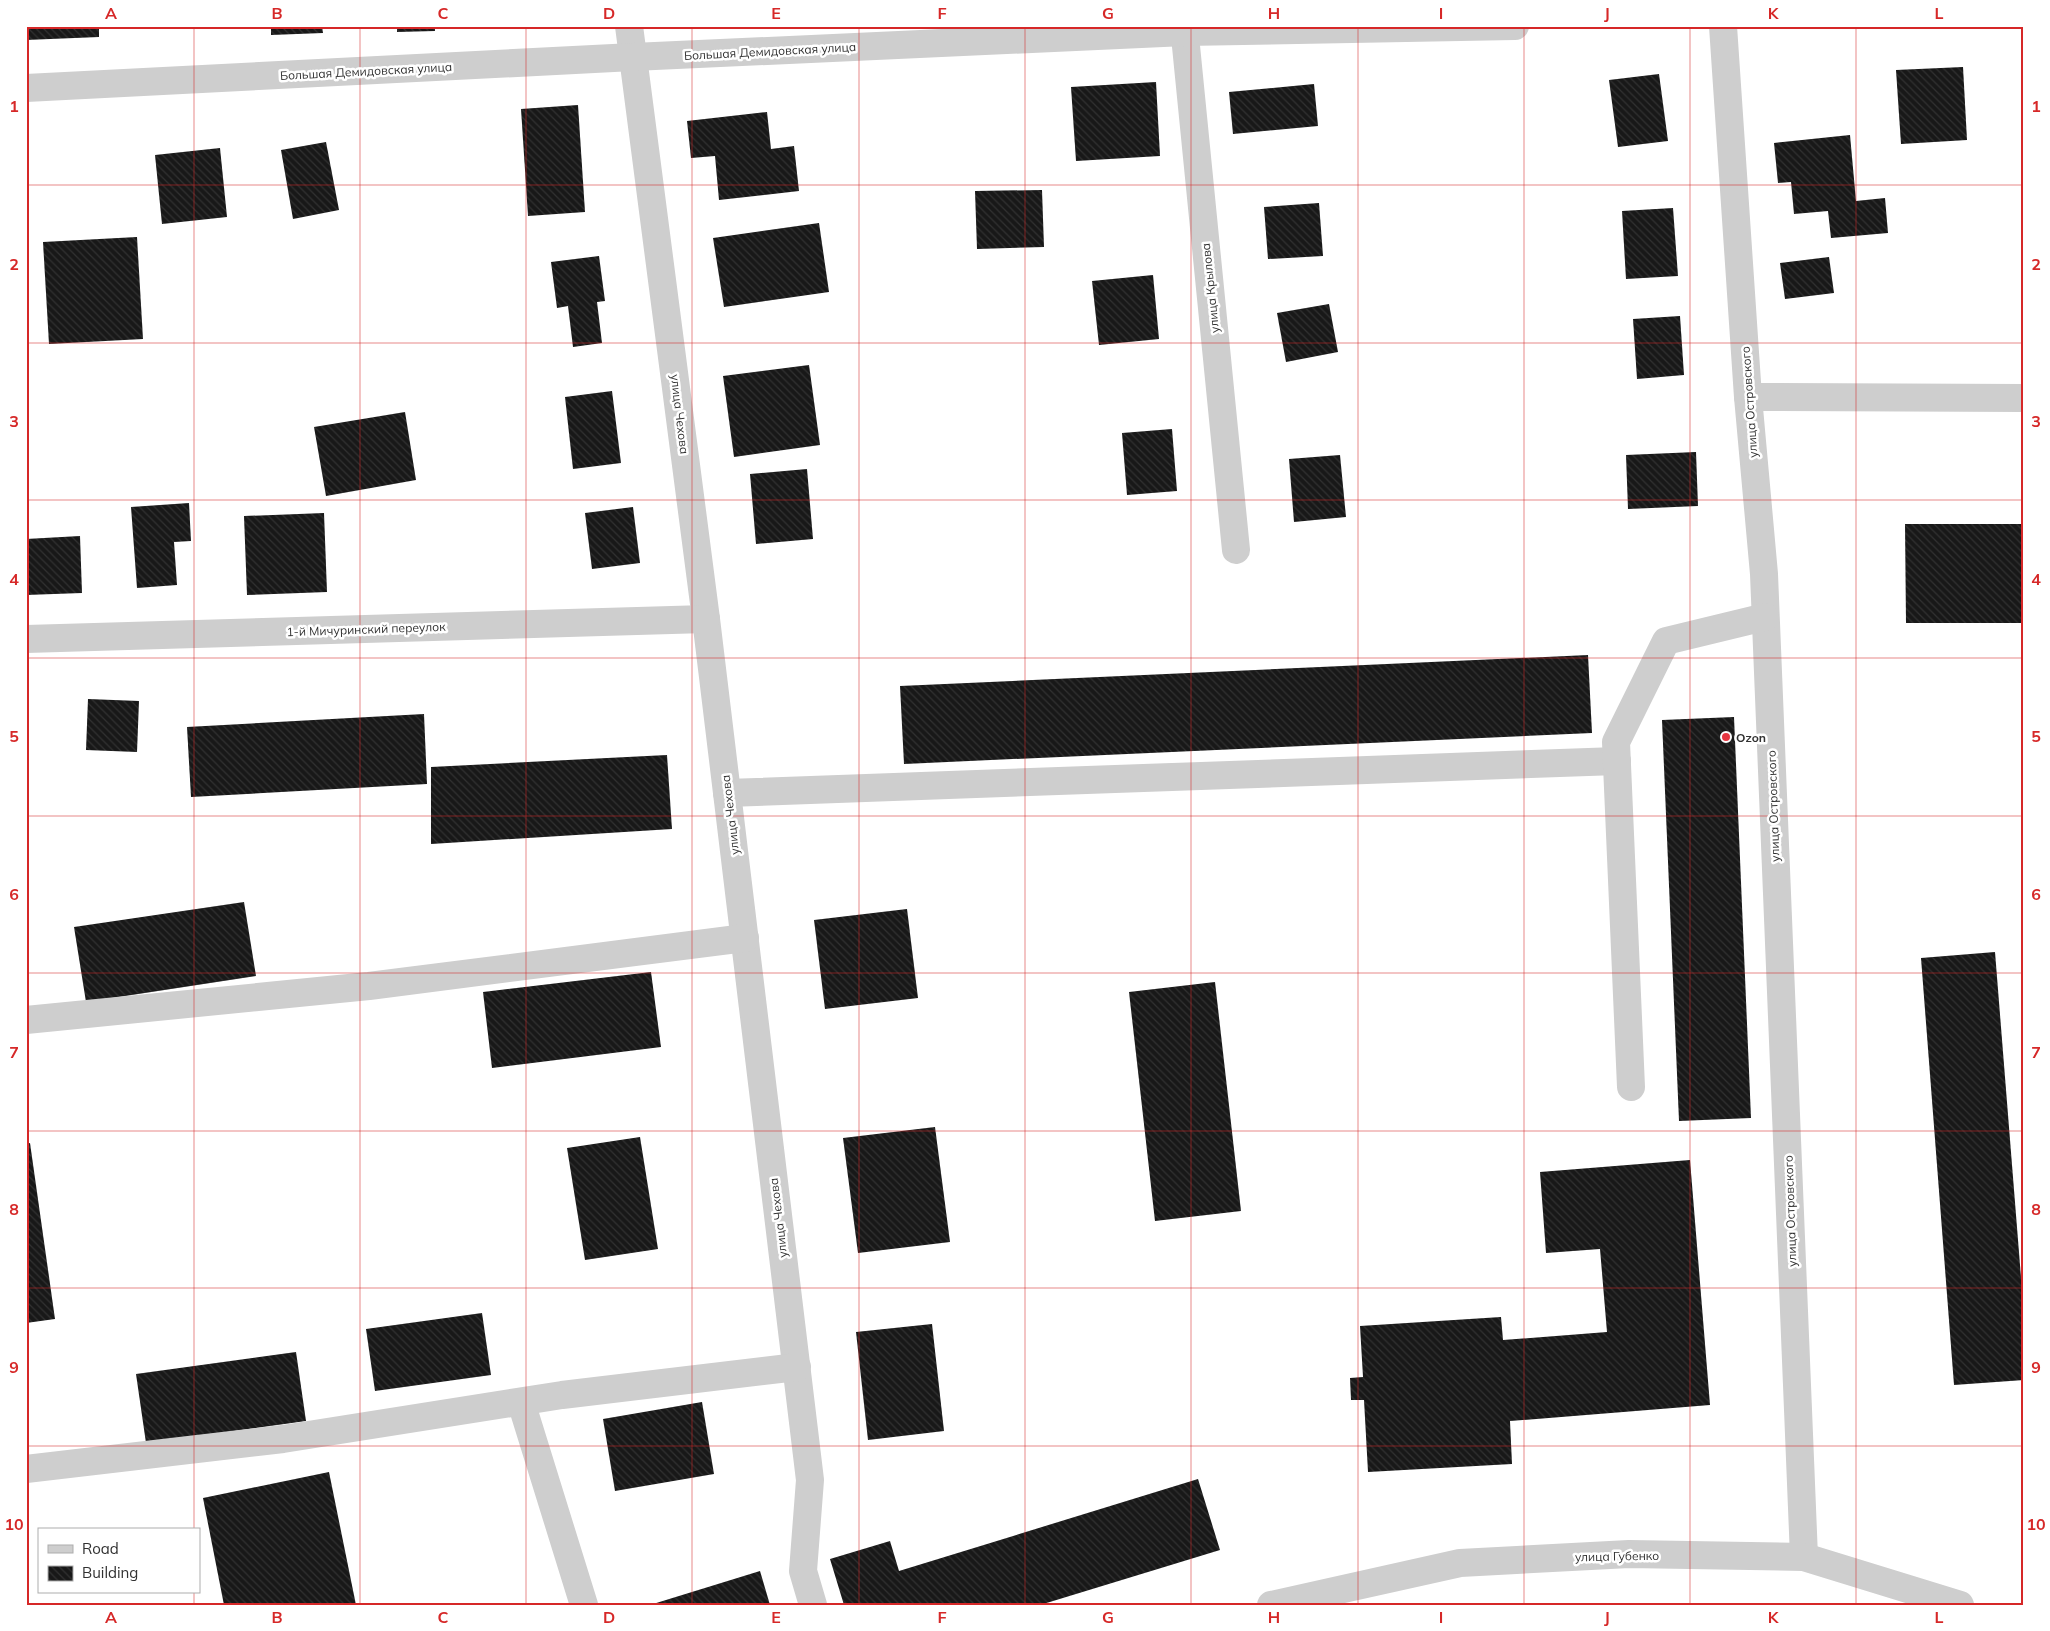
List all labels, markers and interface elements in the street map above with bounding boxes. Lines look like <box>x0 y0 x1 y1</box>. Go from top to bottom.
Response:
text: A <box>105 3 117 23</box>
text: B <box>271 3 283 23</box>
text: C <box>438 3 449 23</box>
text: D <box>603 3 615 23</box>
text: E <box>771 3 781 23</box>
text: F <box>937 3 947 23</box>
text: G <box>1102 3 1114 23</box>
text: H <box>1268 3 1280 23</box>
text: I <box>1439 3 1443 23</box>
text: J <box>1604 3 1610 23</box>
text: K <box>1768 3 1780 23</box>
text: L <box>1935 3 1944 23</box>
street label: Большая Демидовская улица <box>684 39 856 63</box>
street label: Большая Демидовская улица <box>280 59 452 83</box>
text: 1 <box>9 96 19 116</box>
text: 1 <box>2031 96 2041 116</box>
street label: улица Крылова <box>1198 242 1222 334</box>
text: 2 <box>9 254 19 274</box>
text: 2 <box>2031 254 2041 274</box>
street label: улица Островского <box>1738 346 1760 458</box>
street label: улица Чехова <box>668 373 692 455</box>
text: 3 <box>9 411 19 431</box>
text: 3 <box>2031 411 2041 431</box>
text: 4 <box>9 569 19 589</box>
text: 4 <box>2031 569 2041 589</box>
street label: 1-й Мичуринский переулок <box>286 619 446 639</box>
text: 5 <box>9 726 19 746</box>
text: 5 <box>2031 726 2041 746</box>
place label: Ozon <box>1736 730 1766 745</box>
marker: Ozon <box>1720 731 1732 743</box>
street label: улица Островского <box>1764 750 1782 862</box>
street label: улица Чехова <box>718 774 742 856</box>
text: 6 <box>9 884 19 904</box>
text: 6 <box>2031 884 2041 904</box>
text: 7 <box>9 1042 19 1062</box>
text: 7 <box>2031 1042 2041 1062</box>
street label: улица Островского <box>1781 1155 1799 1267</box>
street label: улица Чехова <box>766 1177 790 1259</box>
text: 8 <box>9 1199 19 1219</box>
text: 8 <box>2031 1199 2041 1219</box>
text: 9 <box>9 1357 19 1377</box>
text: 9 <box>2031 1357 2041 1377</box>
text: 10 <box>4 1514 24 1534</box>
text: 10 <box>2026 1514 2046 1534</box>
legend <box>38 1528 200 1594</box>
text: Road <box>82 1539 119 1558</box>
street label: улица Губенко <box>1575 1548 1659 1564</box>
text: Building <box>82 1563 138 1582</box>
text: A <box>105 1607 117 1627</box>
text: B <box>271 1607 283 1627</box>
text: C <box>438 1607 449 1627</box>
text: D <box>603 1607 615 1627</box>
text: E <box>771 1607 781 1627</box>
text: F <box>937 1607 947 1627</box>
text: G <box>1102 1607 1114 1627</box>
text: H <box>1268 1607 1280 1627</box>
text: I <box>1439 1607 1443 1627</box>
text: J <box>1604 1607 1610 1627</box>
text: K <box>1768 1607 1780 1627</box>
text: L <box>1935 1607 1944 1627</box>

